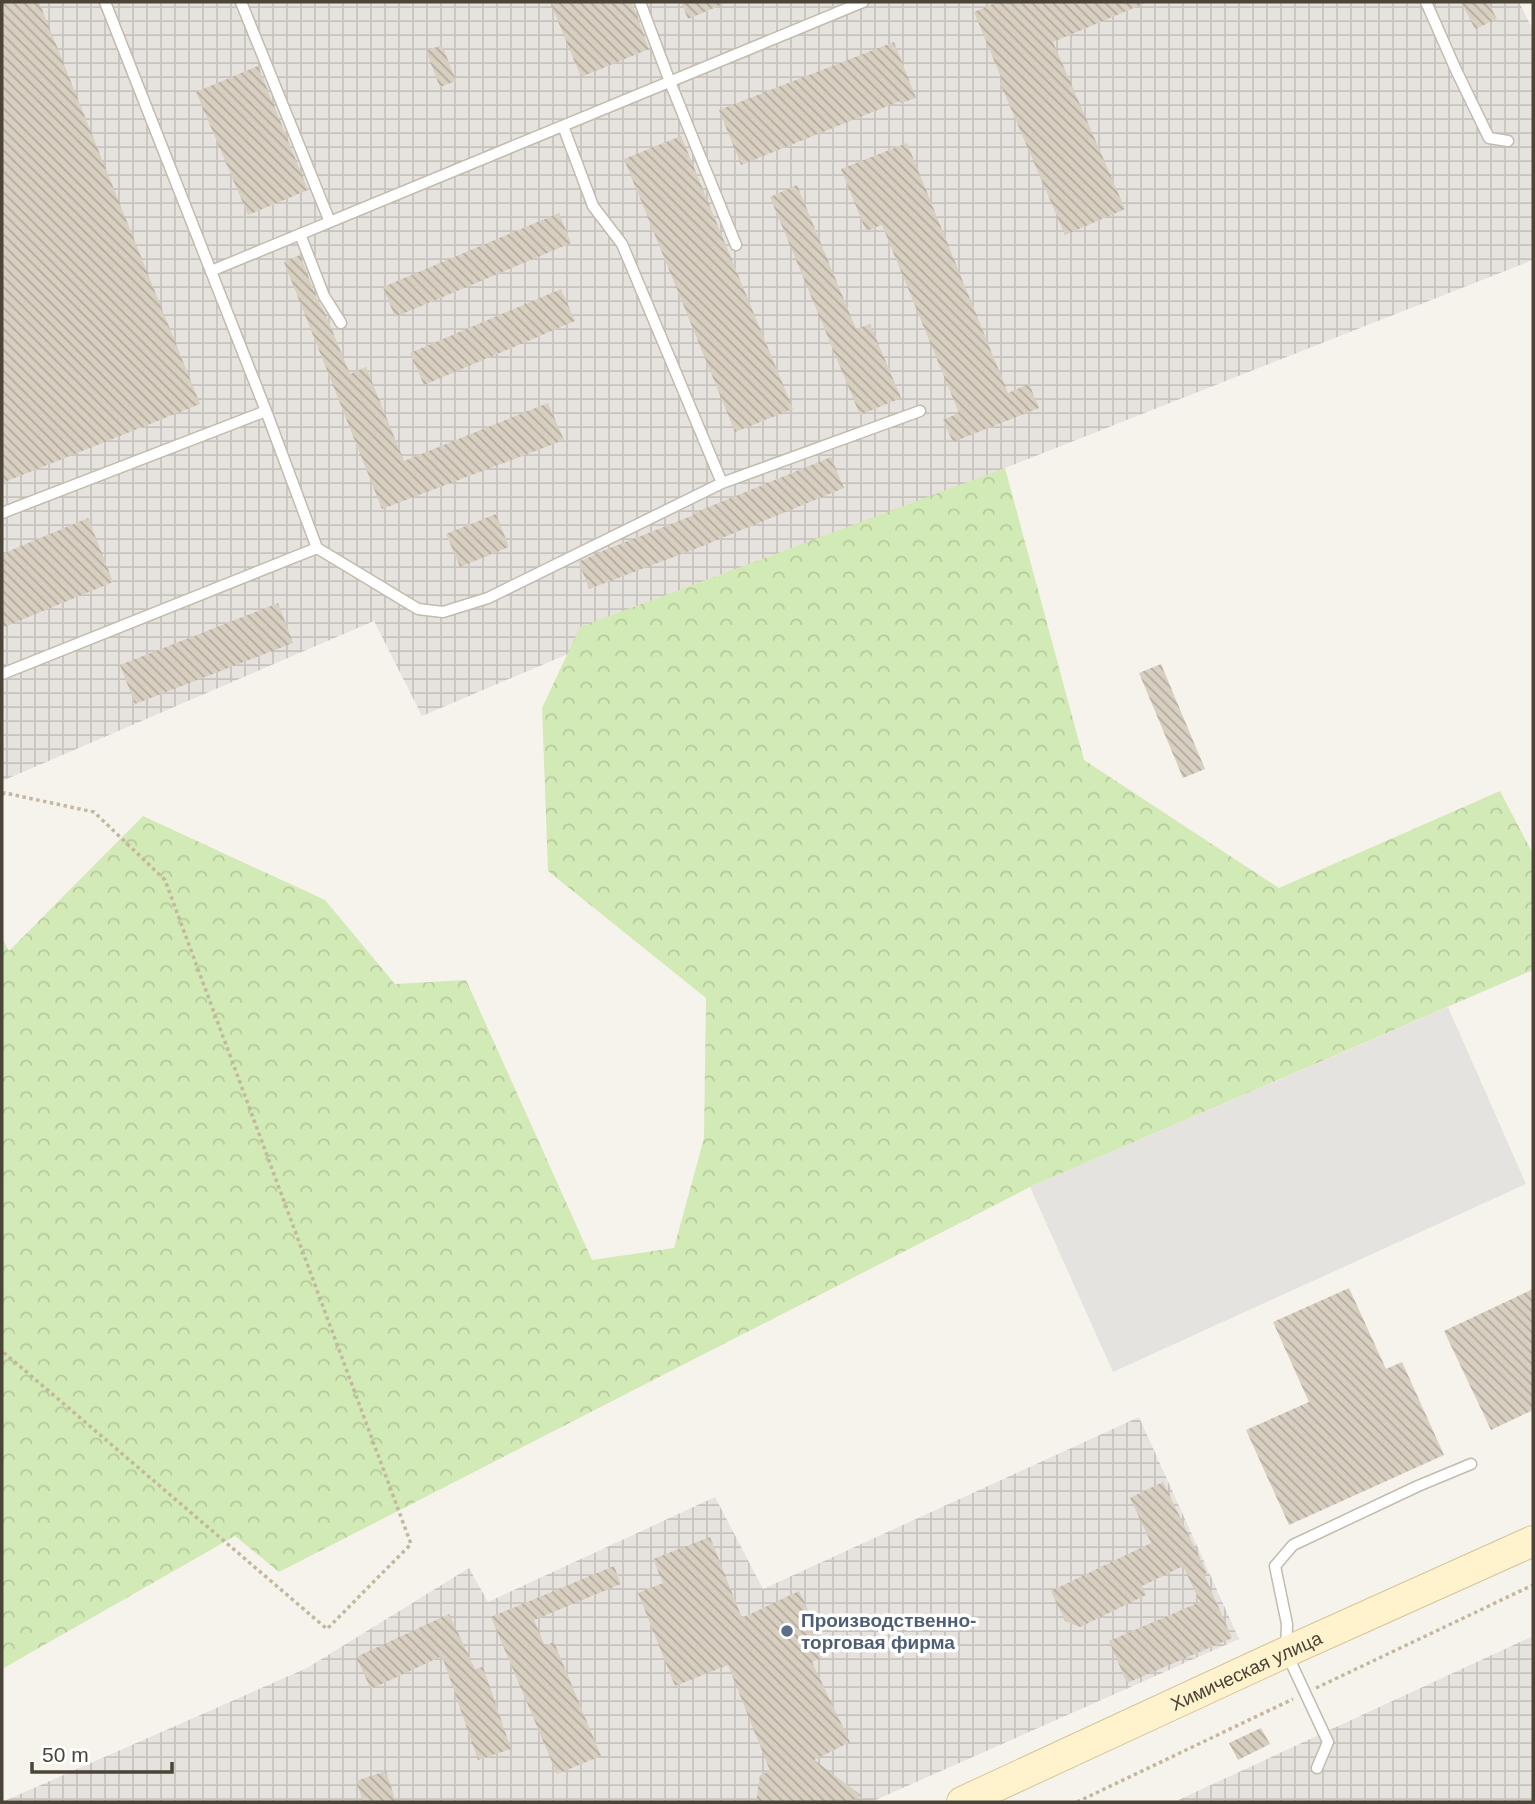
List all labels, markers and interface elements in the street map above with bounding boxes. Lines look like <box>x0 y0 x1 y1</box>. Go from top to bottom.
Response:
place label: Производственно- торговая фирма <box>801 1610 976 1653</box>
marker: Производственно- торговая фирма <box>779 1623 795 1639</box>
street label: Химическая улица <box>1167 1627 1326 1715</box>
scale bar <box>32 1730 172 1774</box>
text: 50 m <box>42 1743 89 1766</box>

